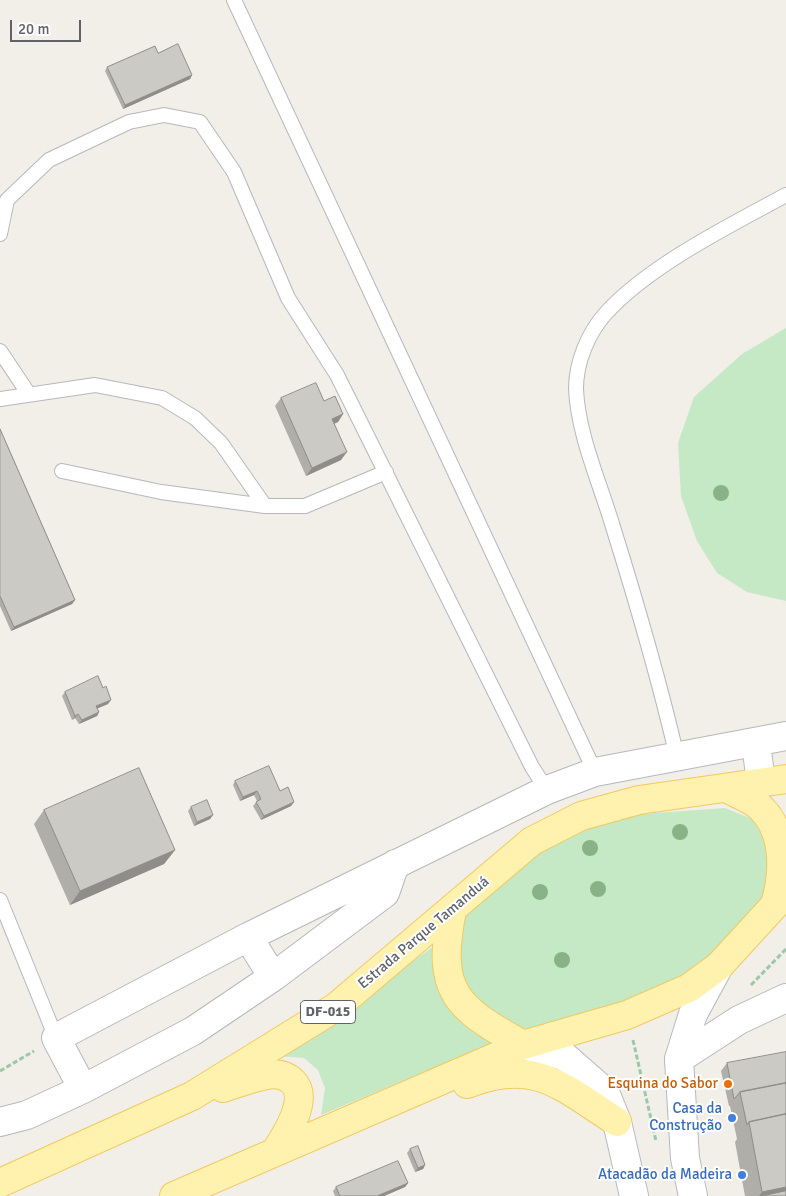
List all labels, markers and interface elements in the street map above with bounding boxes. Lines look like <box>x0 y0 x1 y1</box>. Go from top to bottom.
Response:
scale bar <box>12 10 84 42</box>
text: 20 m <box>18 20 49 38</box>
street label: Estrada Parque Tamanduá <box>355 873 493 993</box>
road number: DF-015 <box>300 1000 356 1024</box>
place label: Esquina do Sabor <box>607 1075 718 1093</box>
marker: Esquina do Sabor <box>722 1078 734 1090</box>
place label: Casa da Construção <box>649 1100 722 1135</box>
marker: Casa da Construção <box>726 1112 738 1124</box>
place label: Atacadão da Madeira <box>598 1166 732 1184</box>
marker: Atacadão da Madeira <box>736 1169 748 1181</box>

